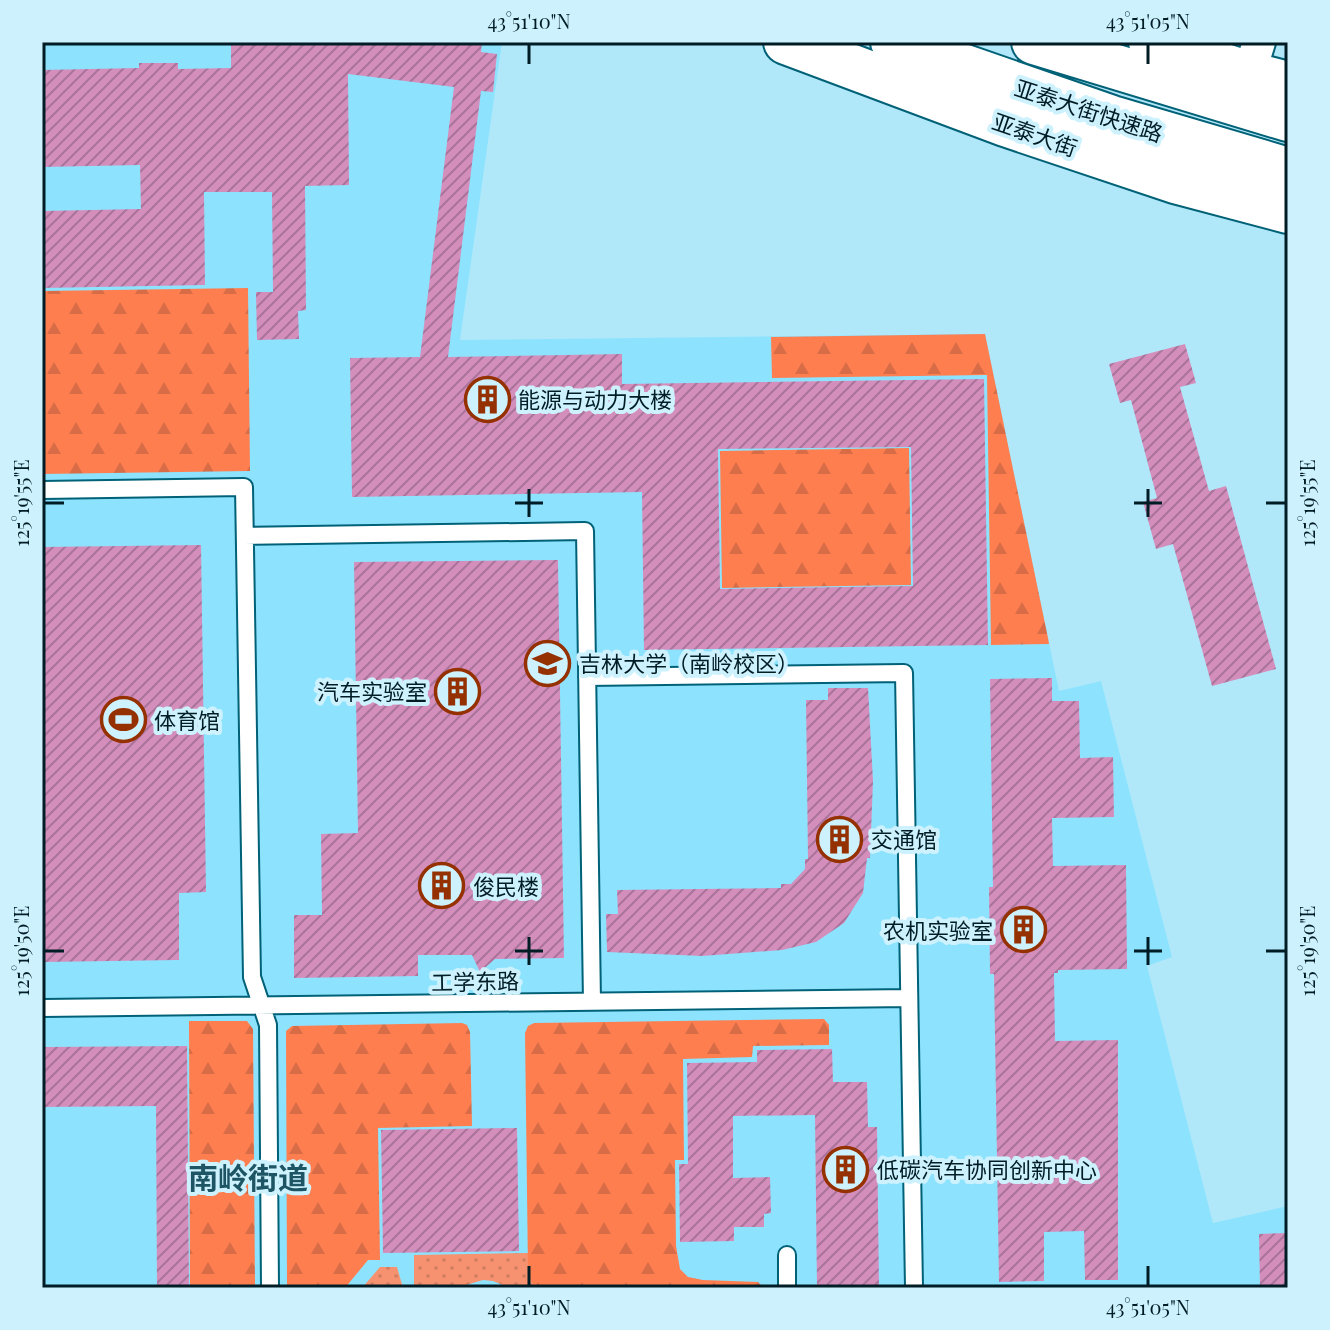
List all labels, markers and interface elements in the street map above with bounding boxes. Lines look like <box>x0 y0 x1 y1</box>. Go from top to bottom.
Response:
text: 43°51'10"N <box>487 7 571 34</box>
text: 43°51'05"N <box>1106 7 1190 34</box>
street label: 亚泰大街快速路 <box>1012 74 1166 146</box>
street label: 亚泰大街 <box>989 107 1081 161</box>
building icon: 能源与动力大楼 <box>463 375 511 423</box>
place label: 能源与动力大楼 <box>518 384 672 414</box>
text: 125°19'55"E <box>7 459 34 547</box>
text: 125°19'55"E <box>1293 459 1320 547</box>
school or university icon: 吉林大学（南岭校区） <box>524 639 572 687</box>
place label: 吉林大学（南岭校区） <box>579 648 799 678</box>
building icon: 汽车实验室 <box>434 667 482 715</box>
place label: 汽车实验室 <box>317 676 427 706</box>
sports icon: 体育馆 <box>99 696 147 744</box>
place label: 体育馆 <box>154 705 220 735</box>
building icon: 交通馆 <box>816 815 864 863</box>
place label: 交通馆 <box>871 824 937 854</box>
building icon: 俊民楼 <box>418 862 466 910</box>
place label: 俊民楼 <box>473 871 539 901</box>
text: 125°19'50"E <box>7 906 34 996</box>
building icon: 农机实验室 <box>1000 906 1048 954</box>
text: 125°19'50"E <box>1293 906 1320 996</box>
place label: 农机实验室 <box>883 915 993 945</box>
street label: 工学东路 <box>431 965 519 997</box>
building icon: 低碳汽车协同创新中心 <box>822 1145 870 1193</box>
place label: 低碳汽车协同创新中心 <box>877 1154 1097 1184</box>
district label: 南岭街道 <box>188 1157 308 1197</box>
text: 43°51'10"N <box>487 1293 571 1320</box>
text: 43°51'05"N <box>1106 1293 1190 1320</box>

